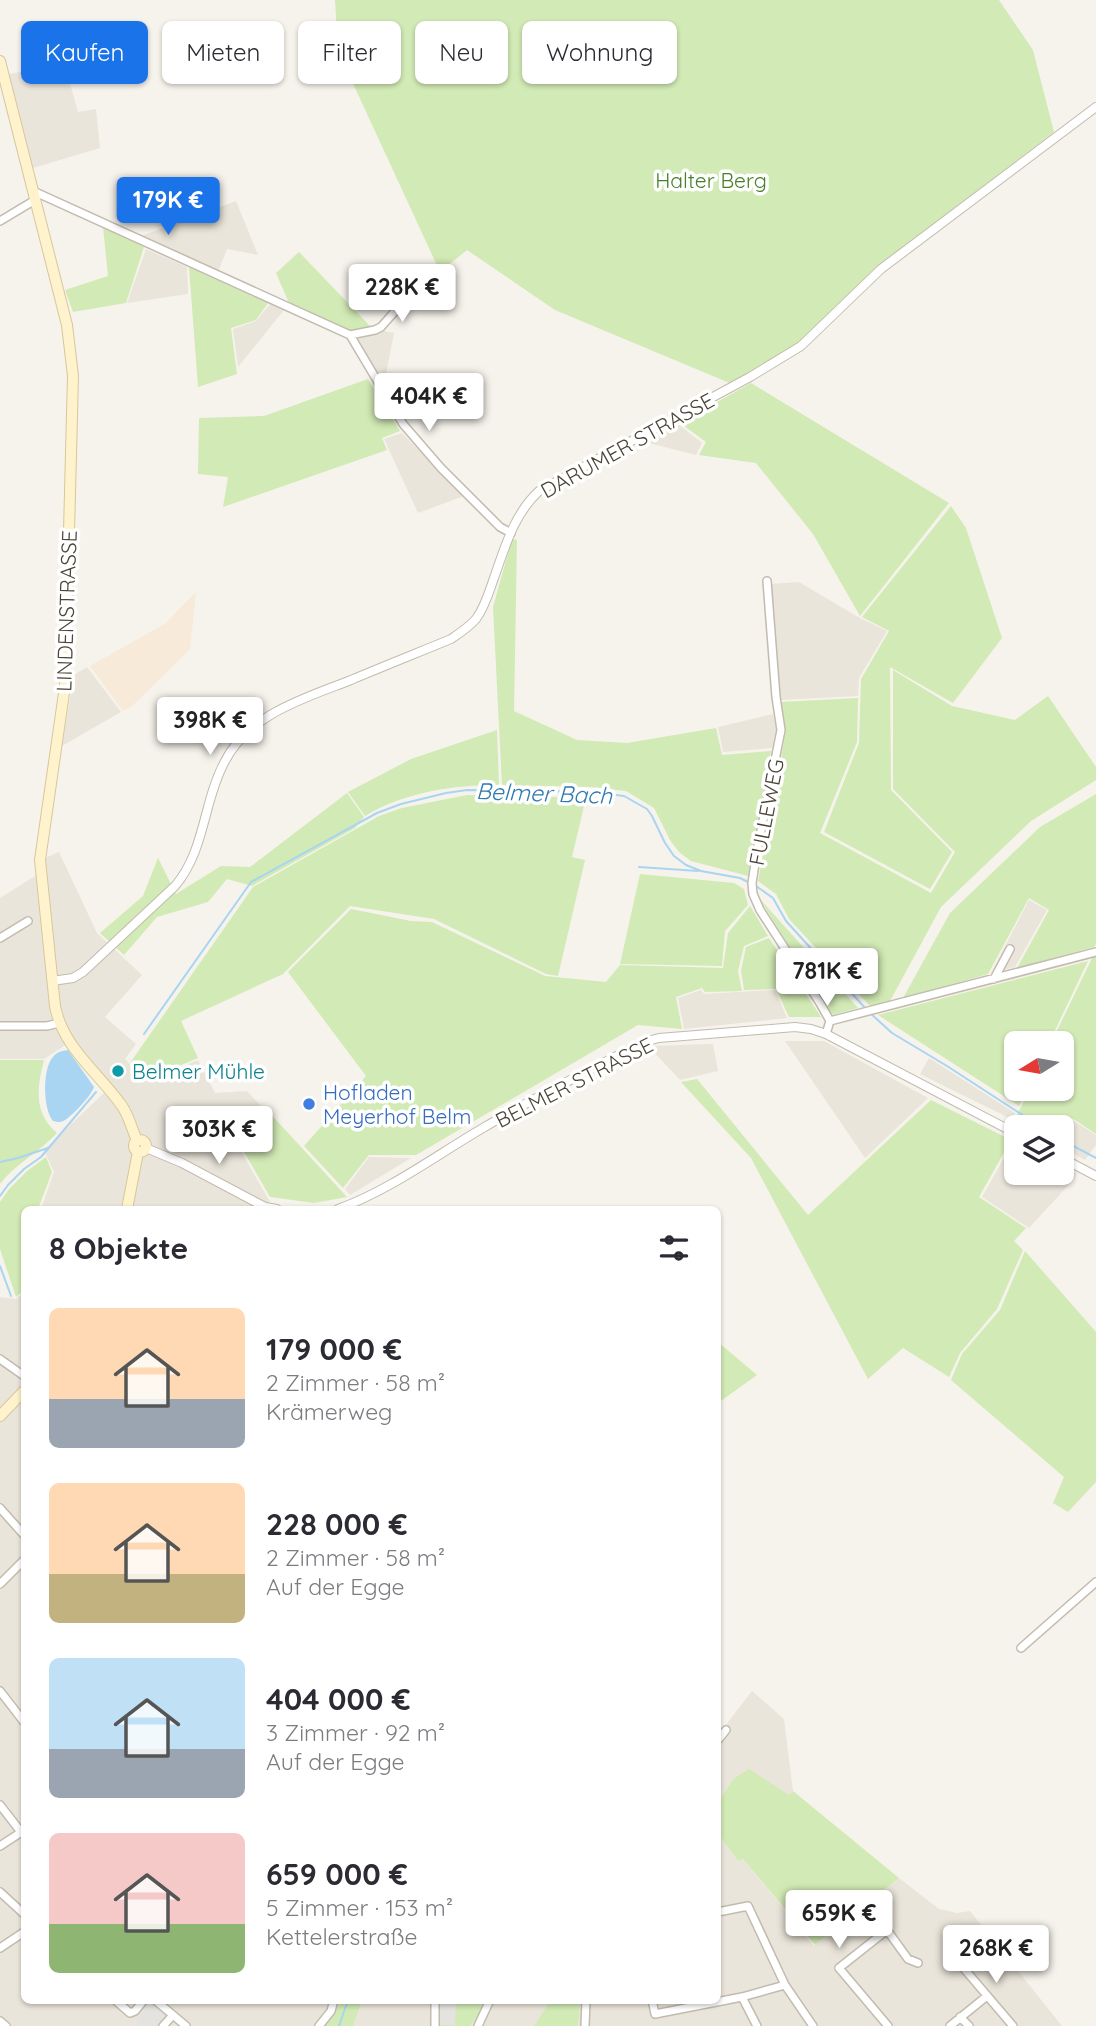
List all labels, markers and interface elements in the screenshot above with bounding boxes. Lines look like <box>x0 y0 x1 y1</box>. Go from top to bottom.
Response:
chip: Kaufen <box>21 21 148 84</box>
chip: Mieten <box>162 21 284 84</box>
chip: Filter <box>298 21 401 84</box>
chip: Neu <box>415 21 508 84</box>
chip: Wohnung <box>522 21 677 84</box>
park label: Halter Berg <box>655 167 767 193</box>
pin: 179K € <box>111 177 225 237</box>
text: 179K € <box>133 185 203 214</box>
pin: 228K € <box>345 264 459 324</box>
text: 228K € <box>365 272 439 301</box>
pin: 404K € <box>372 374 486 433</box>
text: 404K € <box>390 381 468 410</box>
street label: DARUMER STRASSE <box>536 387 718 503</box>
street label: LINDENSTRASSE <box>50 530 82 692</box>
pin: 398K € <box>153 698 267 757</box>
text: 398K € <box>173 705 247 734</box>
street label: FULLEWEG <box>743 757 789 867</box>
water label: Belmer Bach <box>475 776 614 810</box>
pin: 781K € <box>770 948 884 1008</box>
text: 781K € <box>792 956 862 985</box>
street label: BELMER STRASSE <box>491 1031 657 1133</box>
north arrow <box>1004 1031 1074 1101</box>
map controls <box>1004 1031 1074 1185</box>
place label: Belmer Mühle <box>132 1058 265 1084</box>
marker: Belmer Mühle <box>110 1063 126 1079</box>
place label: Hofladen Meyerhof Belm <box>323 1079 471 1129</box>
marker: Hofladen Meyerhof Belm <box>301 1096 317 1112</box>
pin: 303K € <box>162 1106 276 1166</box>
text: 303K € <box>182 1114 256 1143</box>
button: layers <box>1004 1115 1074 1185</box>
text: 8 Objekte <box>49 1229 188 1267</box>
icon: filters <box>655 1229 693 1267</box>
text: 179 000 € <box>266 1330 402 1368</box>
icon: home <box>105 1336 189 1420</box>
text: 2 Zimmer · 58 m² <box>266 1368 445 1397</box>
text: Krämerweg <box>266 1397 392 1426</box>
text: 228 000 € <box>266 1505 407 1543</box>
icon: home <box>105 1511 189 1595</box>
text: 2 Zimmer · 58 m² <box>266 1543 445 1572</box>
text: Auf der Egge <box>266 1572 404 1601</box>
text: 404 000 € <box>266 1680 411 1718</box>
icon: home <box>105 1686 189 1770</box>
text: 3 Zimmer · 92 m² <box>266 1718 445 1747</box>
text: Auf der Egge <box>266 1747 404 1776</box>
text: 659 000 € <box>266 1855 408 1893</box>
icon: home <box>105 1861 189 1945</box>
pin: 659K € <box>782 1890 896 1950</box>
text: 5 Zimmer · 153 m² <box>266 1893 453 1922</box>
text: 659K € <box>802 1898 876 1927</box>
text: Kettelerstraße <box>266 1922 417 1951</box>
pin: 268K € <box>939 1926 1053 1985</box>
text: 268K € <box>959 1933 1033 1962</box>

